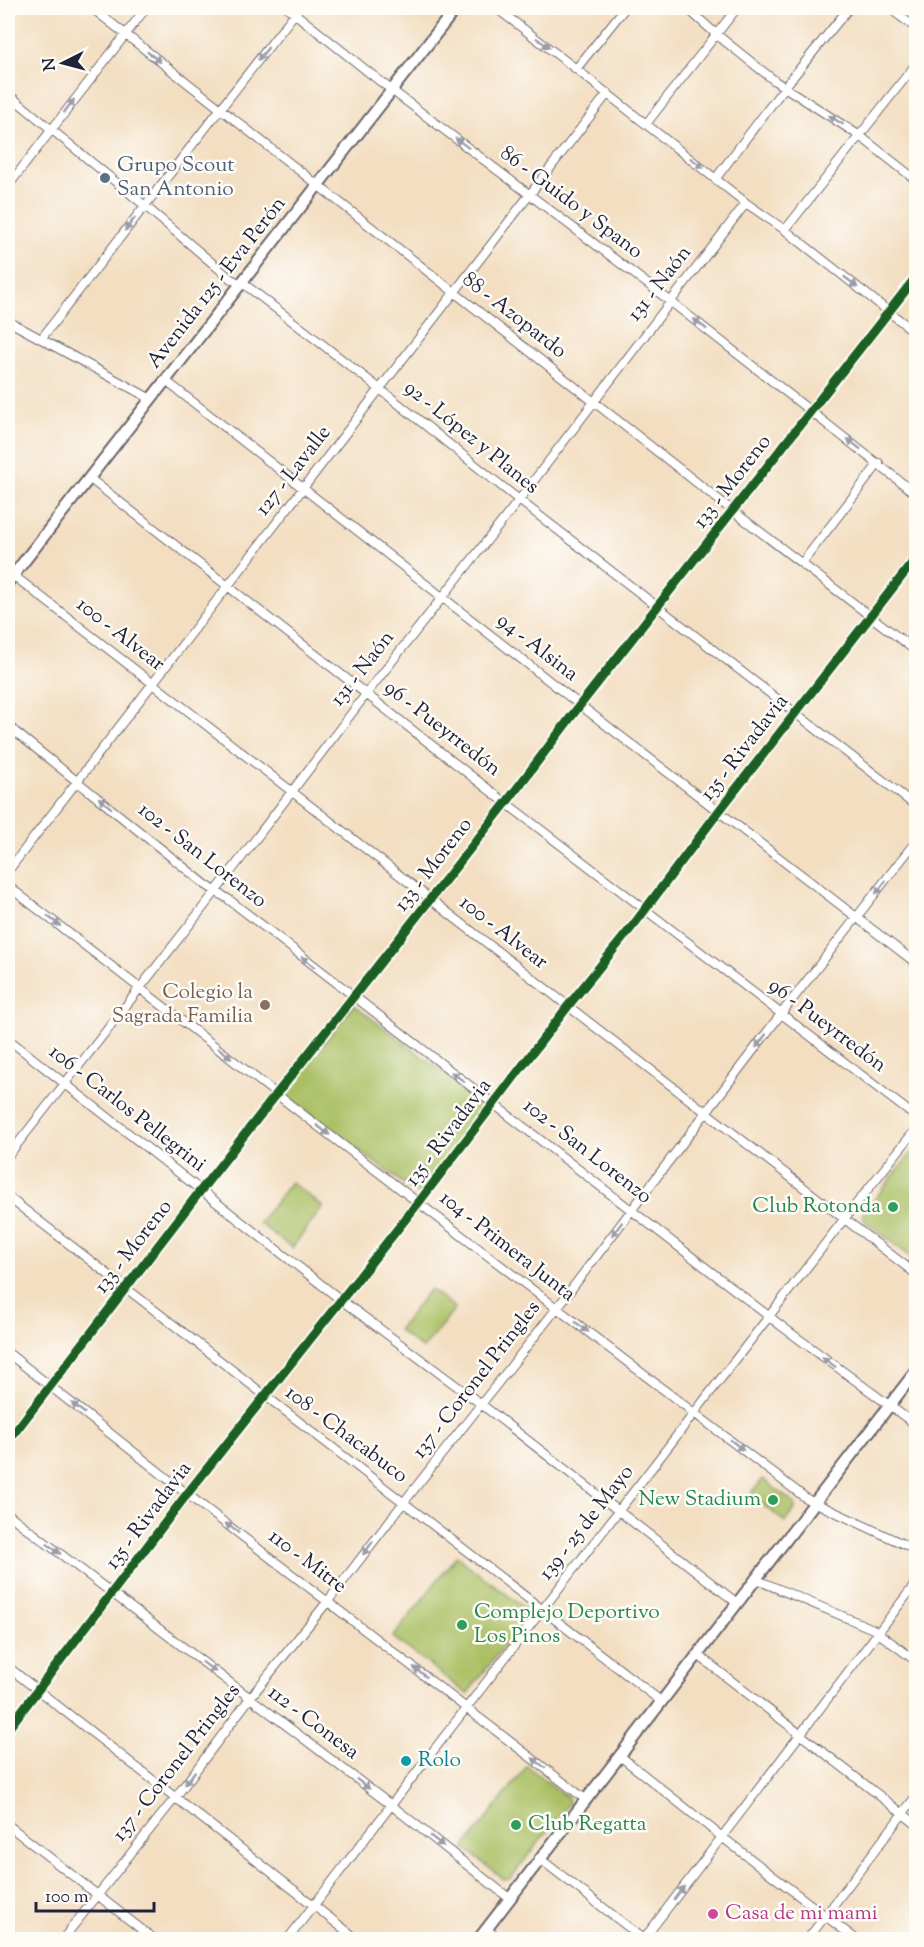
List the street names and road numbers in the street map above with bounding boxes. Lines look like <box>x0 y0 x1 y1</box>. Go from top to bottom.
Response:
street label: 86 - Guido y Spano <box>493 139 649 267</box>
street label: Avenida 125 - Eva Perón <box>140 191 294 375</box>
street label: 131 - Naón <box>621 240 699 328</box>
street label: 88 - Azopardo <box>455 266 573 366</box>
street label: 92 - López y Planes <box>397 374 545 502</box>
street label: 127 - Lavalle <box>249 419 339 523</box>
street label: 133 - Moreno <box>687 429 779 535</box>
street label: 100 - Alvear <box>69 591 171 679</box>
street label: 94 - Alsina <box>490 607 584 690</box>
street label: 131 - Naón <box>324 625 402 713</box>
street label: 96 - Pueyrredón <box>377 674 507 784</box>
street label: 135 - Rivadavia <box>694 688 796 808</box>
street label: 102 - San Lorenzo <box>131 796 273 916</box>
street label: 133 - Moreno <box>388 812 480 918</box>
street label: 100 - Alvear <box>452 889 554 977</box>
street label: 96 - Pueyrredón <box>762 971 892 1081</box>
street label: 106 - Carlos Pellegrini <box>42 1038 212 1180</box>
street label: 135 - Rivadavia <box>398 1073 500 1193</box>
street label: 102 - San Lorenzo <box>516 1092 658 1212</box>
street label: 104 - Primera Junta <box>433 1184 582 1310</box>
street label: 133 - Moreno <box>88 1194 180 1300</box>
street label: 137 - Coronel Pringles <box>406 1295 548 1465</box>
street label: 108 - Chacabuco <box>278 1379 414 1491</box>
street label: 135 - Rivadavia <box>98 1456 200 1576</box>
street label: 139 - 25 de Mayo <box>532 1459 642 1587</box>
street label: 110 - Mitre <box>262 1523 352 1601</box>
street label: 137 - Coronel Pringles <box>106 1678 248 1848</box>
street label: 112 - Conesa <box>261 1679 365 1768</box>

